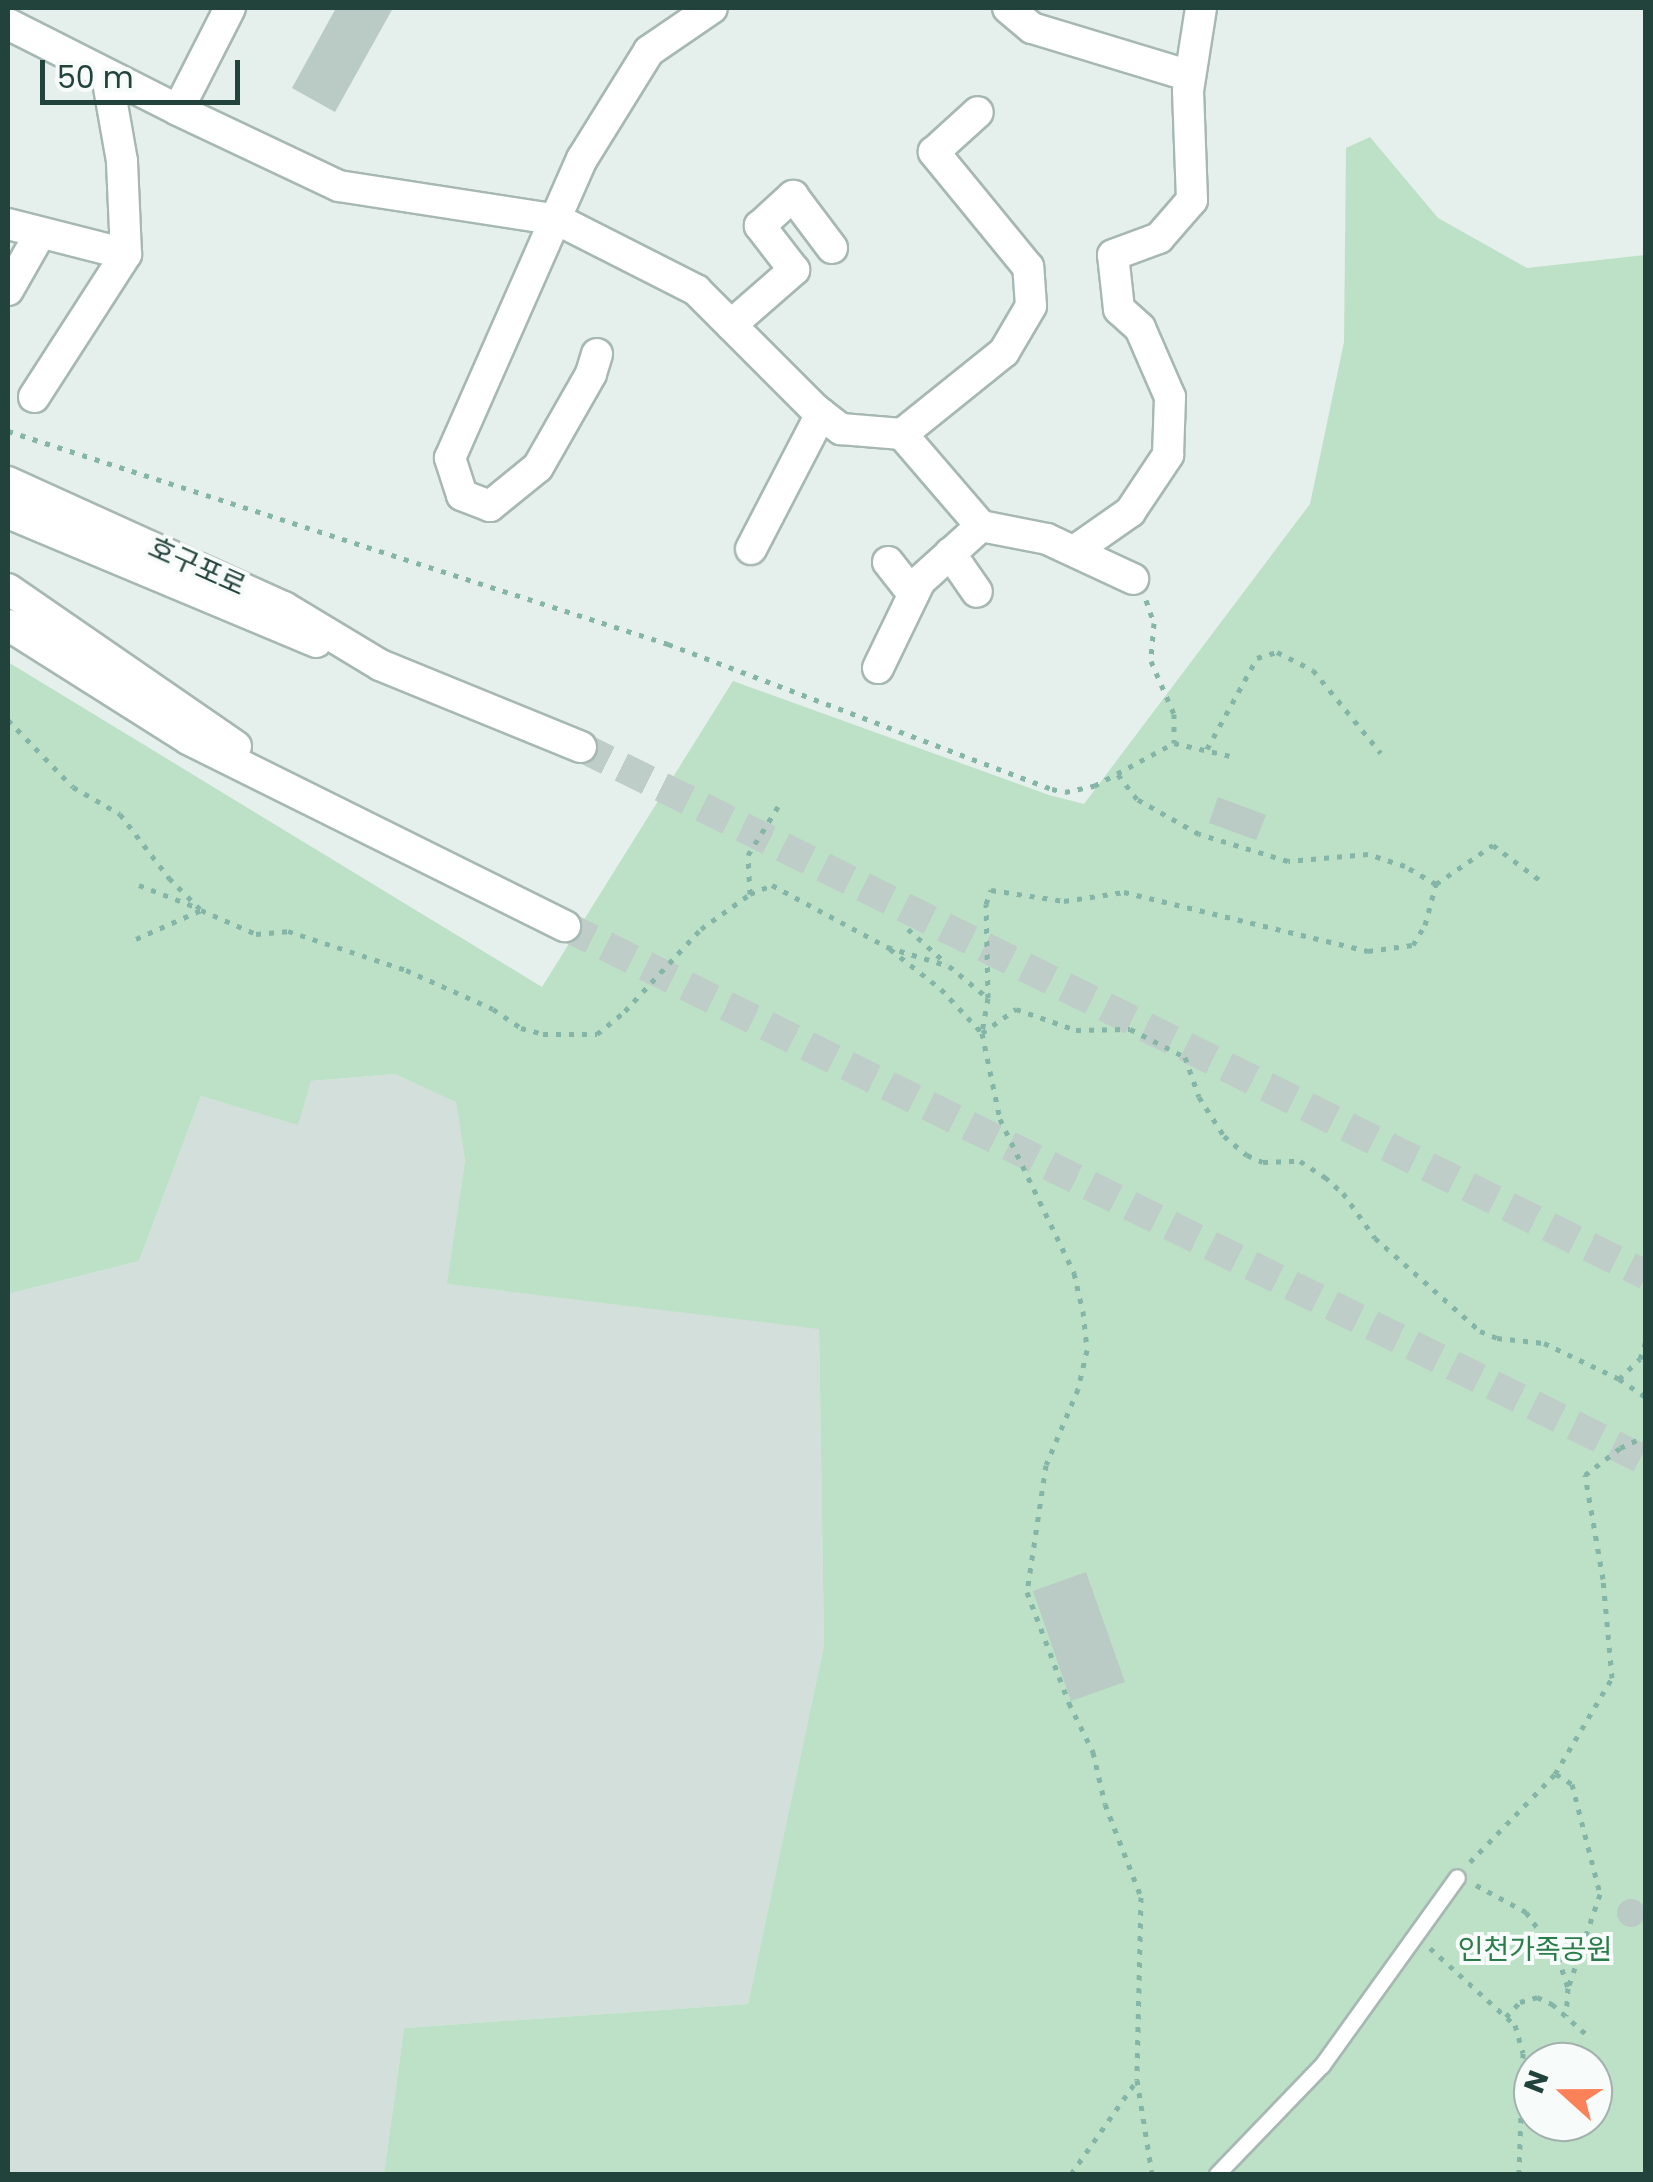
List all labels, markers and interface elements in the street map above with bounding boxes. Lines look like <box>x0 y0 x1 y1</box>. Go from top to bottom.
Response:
scale bar <box>45 40 245 102</box>
text: 50 m <box>57 56 134 99</box>
street label: 호구포로 <box>143 531 251 603</box>
park label: 인천가족공원 <box>1458 1933 1612 1967</box>
north arrow <box>1513 2042 1613 2142</box>
text: N <box>1514 2065 1558 2099</box>

